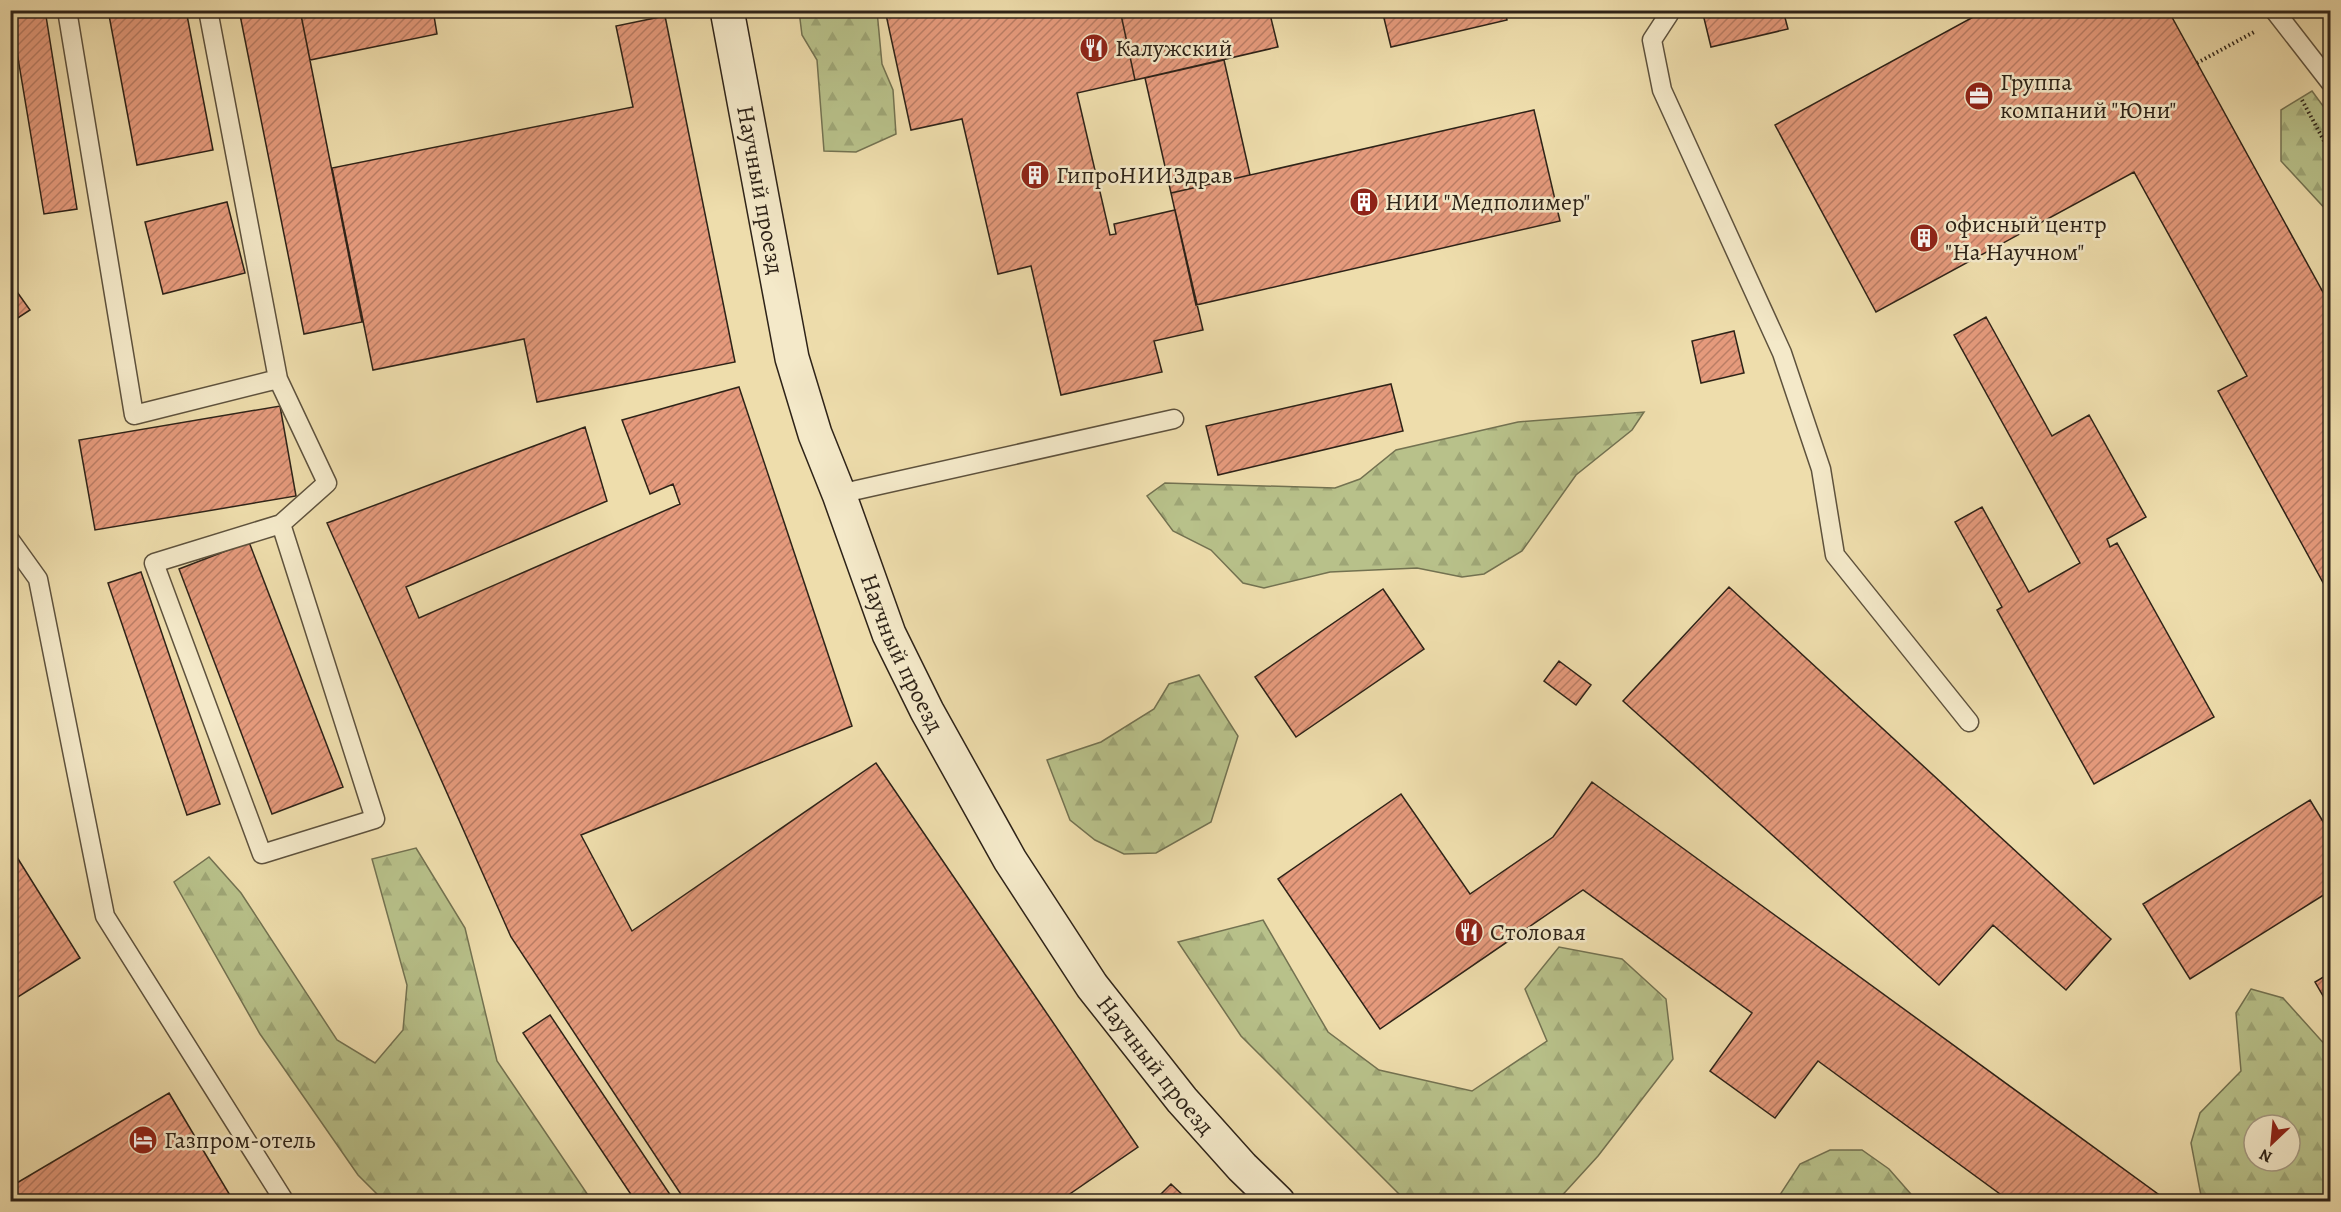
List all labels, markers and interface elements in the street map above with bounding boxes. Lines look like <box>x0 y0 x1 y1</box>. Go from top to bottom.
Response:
restaurant icon: Калужский <box>1078 32 1110 64</box>
place label: Калужский <box>1115 32 1232 64</box>
place label: Группа компаний "Юни" <box>2000 66 2176 126</box>
office icon: Группа компаний "Юни" <box>1963 80 1995 112</box>
street label: Научный проезд <box>729 103 792 277</box>
building icon: ГипроНИИЗдрав <box>1019 159 1051 191</box>
place label: ГипроНИИЗдрав <box>1056 159 1233 191</box>
building icon: НИИ "Медполимер" <box>1348 186 1380 218</box>
place label: НИИ "Медполимер" <box>1385 186 1590 218</box>
place label: офисный центр "На Научном" <box>1945 208 2107 268</box>
building icon: офисный центр "На Научном" <box>1908 222 1940 254</box>
street label: Научный проезд <box>853 569 952 738</box>
restaurant icon: Столовая <box>1453 916 1485 948</box>
place label: Столовая <box>1490 916 1586 948</box>
street label: Научный проезд <box>1089 989 1222 1142</box>
north arrow <box>2242 1113 2302 1173</box>
hotel icon: Газпром-отель <box>127 1124 159 1156</box>
place label: Газпром-отель <box>164 1124 316 1156</box>
text: N <box>2255 1143 2276 1168</box>

